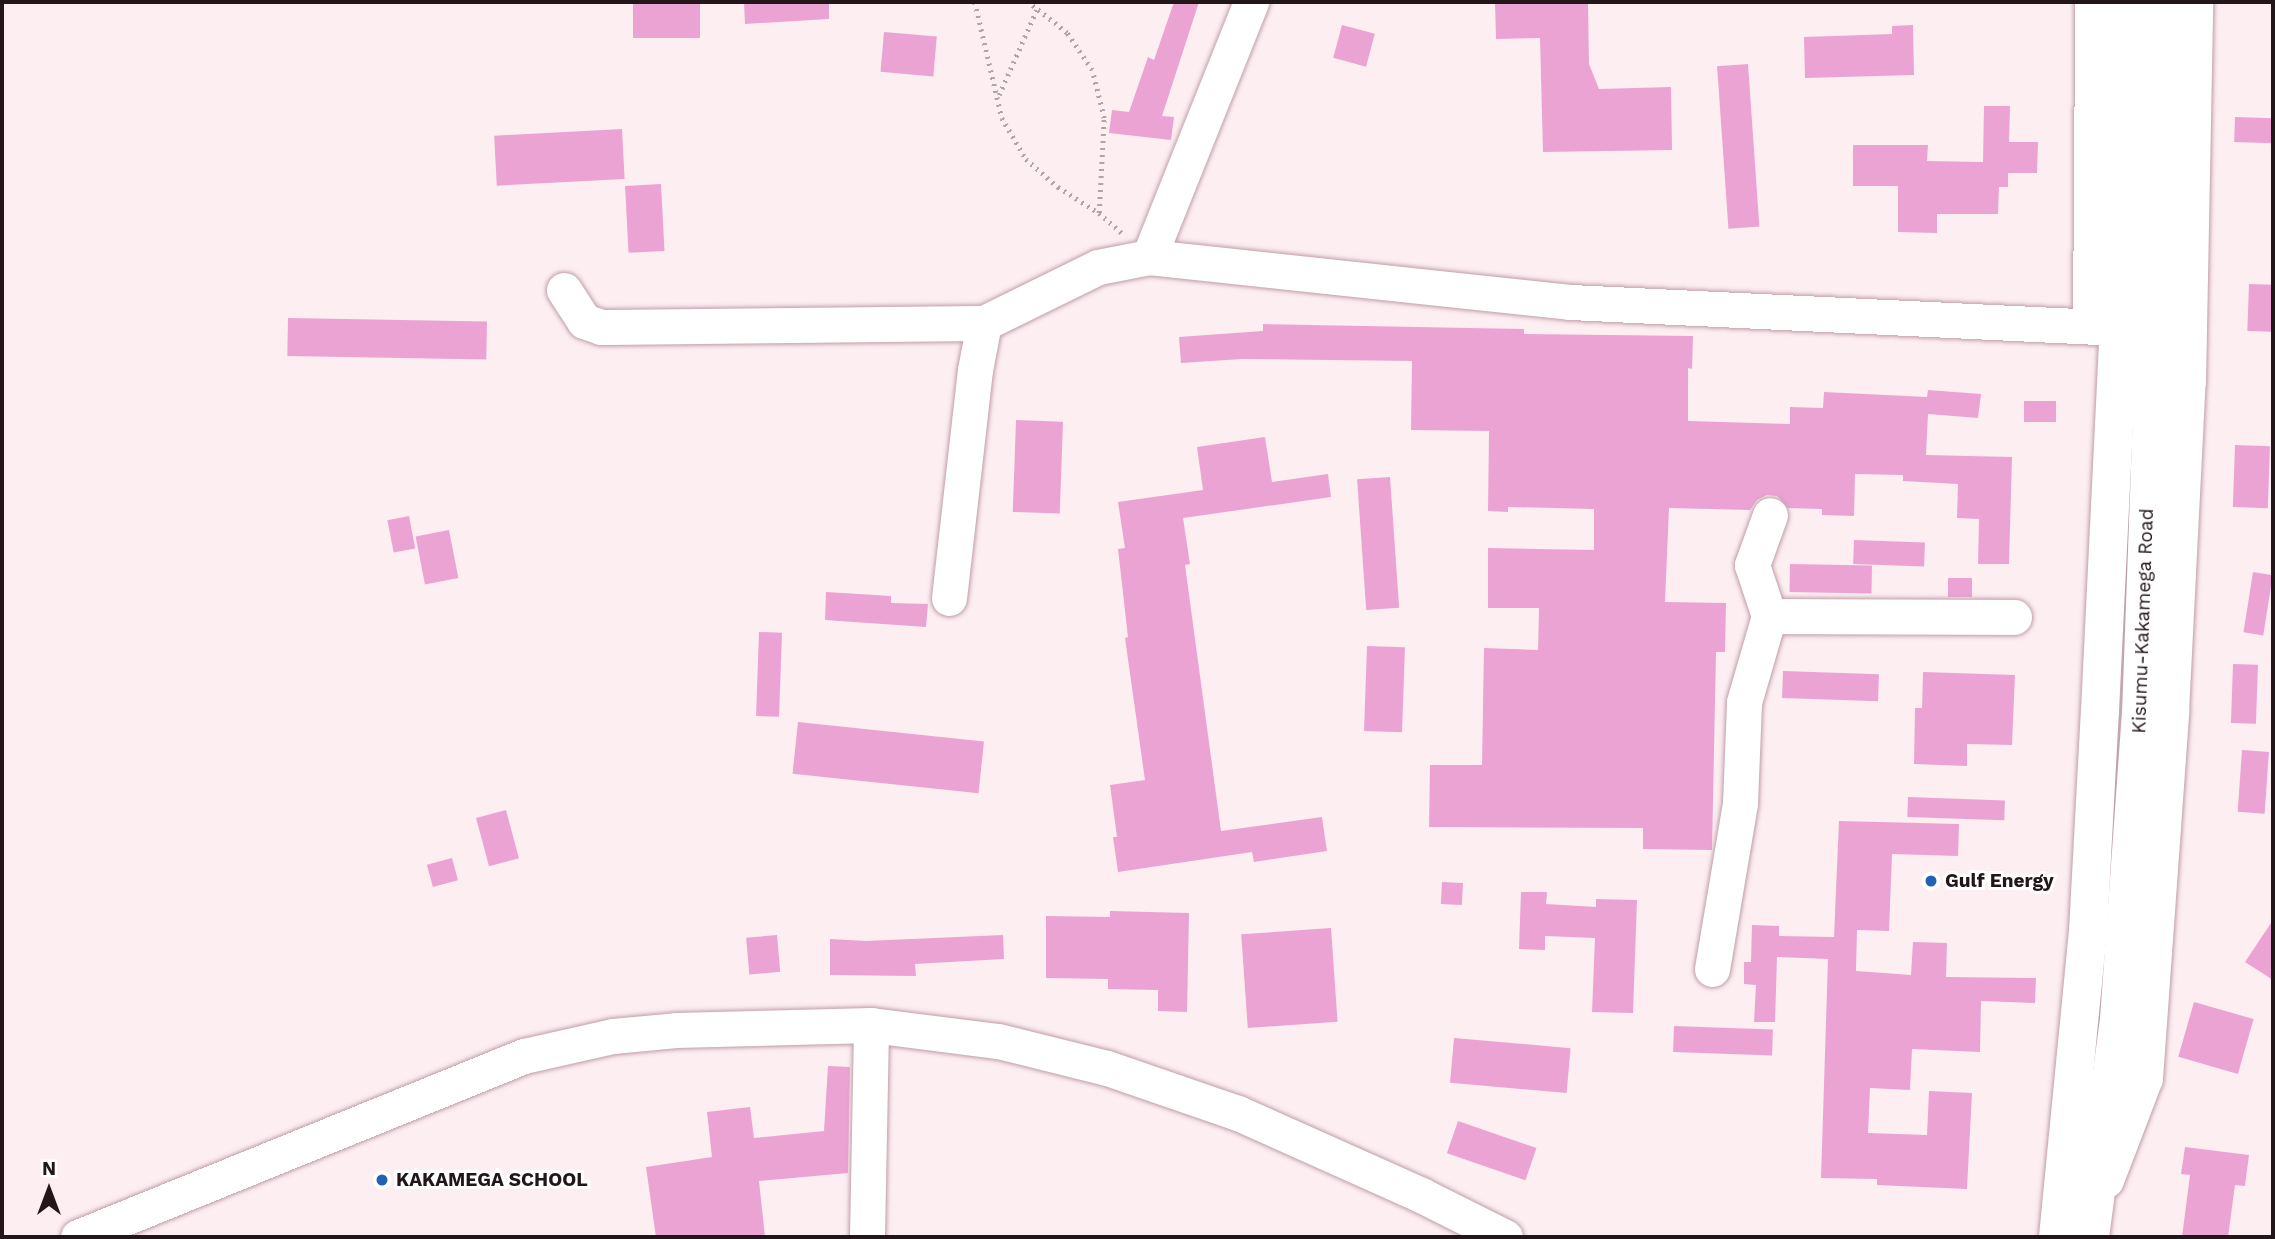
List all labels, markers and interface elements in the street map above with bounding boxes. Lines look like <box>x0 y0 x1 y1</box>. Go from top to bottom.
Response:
street label: Kisumu-Kakamega Road <box>2128 508 2158 734</box>
place label: Gulf Energy <box>1945 870 2054 892</box>
marker: Gulf Energy <box>1923 873 1939 889</box>
north arrow <box>14 1155 84 1225</box>
text: N <box>42 1157 56 1180</box>
place label: KAKAMEGA SCHOOL <box>396 1169 588 1191</box>
marker: KAKAMEGA SCHOOL <box>374 1172 390 1188</box>

